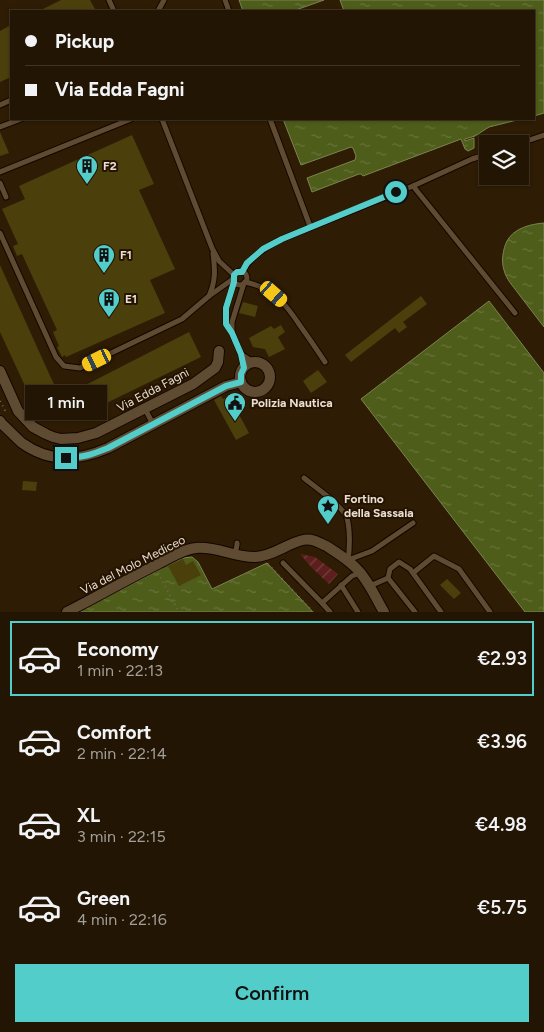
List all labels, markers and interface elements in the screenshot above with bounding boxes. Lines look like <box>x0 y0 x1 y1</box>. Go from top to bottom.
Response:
text: Pickup <box>55 30 114 53</box>
text: Via Edda Fagni <box>55 78 185 101</box>
map controls <box>479 135 529 185</box>
button: layers <box>479 135 529 185</box>
building icon: F2 <box>75 154 99 185</box>
place label: F2 <box>103 159 117 173</box>
route start <box>385 181 407 203</box>
building icon: F1 <box>92 243 116 274</box>
place label: F1 <box>120 248 132 262</box>
car <box>257 278 290 310</box>
building icon: E1 <box>97 287 121 318</box>
place label: E1 <box>125 292 137 306</box>
car <box>80 347 113 373</box>
street label: Via Edda Fagni <box>115 365 191 415</box>
callout: 1 min <box>25 386 107 420</box>
public building icon: Polizia Nautica <box>223 391 247 422</box>
text: 1 min <box>47 393 85 412</box>
place label: Polizia Nautica <box>251 396 333 410</box>
route end <box>55 447 77 469</box>
place label: Fortino della Sassaia <box>344 492 414 520</box>
place icon: Fortino della Sassaia <box>316 494 340 525</box>
street label: Via del Molo Mediceo <box>78 533 188 597</box>
icon: car <box>17 636 62 681</box>
text: Economy <box>77 638 159 661</box>
text: €2.93 <box>477 647 527 670</box>
text: 1 min · 22:13 <box>77 661 163 680</box>
icon: car <box>17 719 62 764</box>
text: Comfort <box>77 721 152 744</box>
text: €3.96 <box>477 730 527 753</box>
text: 2 min · 22:14 <box>77 744 167 763</box>
icon: car <box>17 802 62 847</box>
text: XL <box>77 804 100 827</box>
text: €4.98 <box>475 813 527 836</box>
text: 3 min · 22:15 <box>77 827 166 846</box>
icon: car <box>17 885 62 930</box>
text: Green <box>77 887 130 910</box>
text: €5.75 <box>477 896 527 919</box>
text: 4 min · 22:16 <box>77 910 167 929</box>
button: Confirm <box>15 964 529 1022</box>

